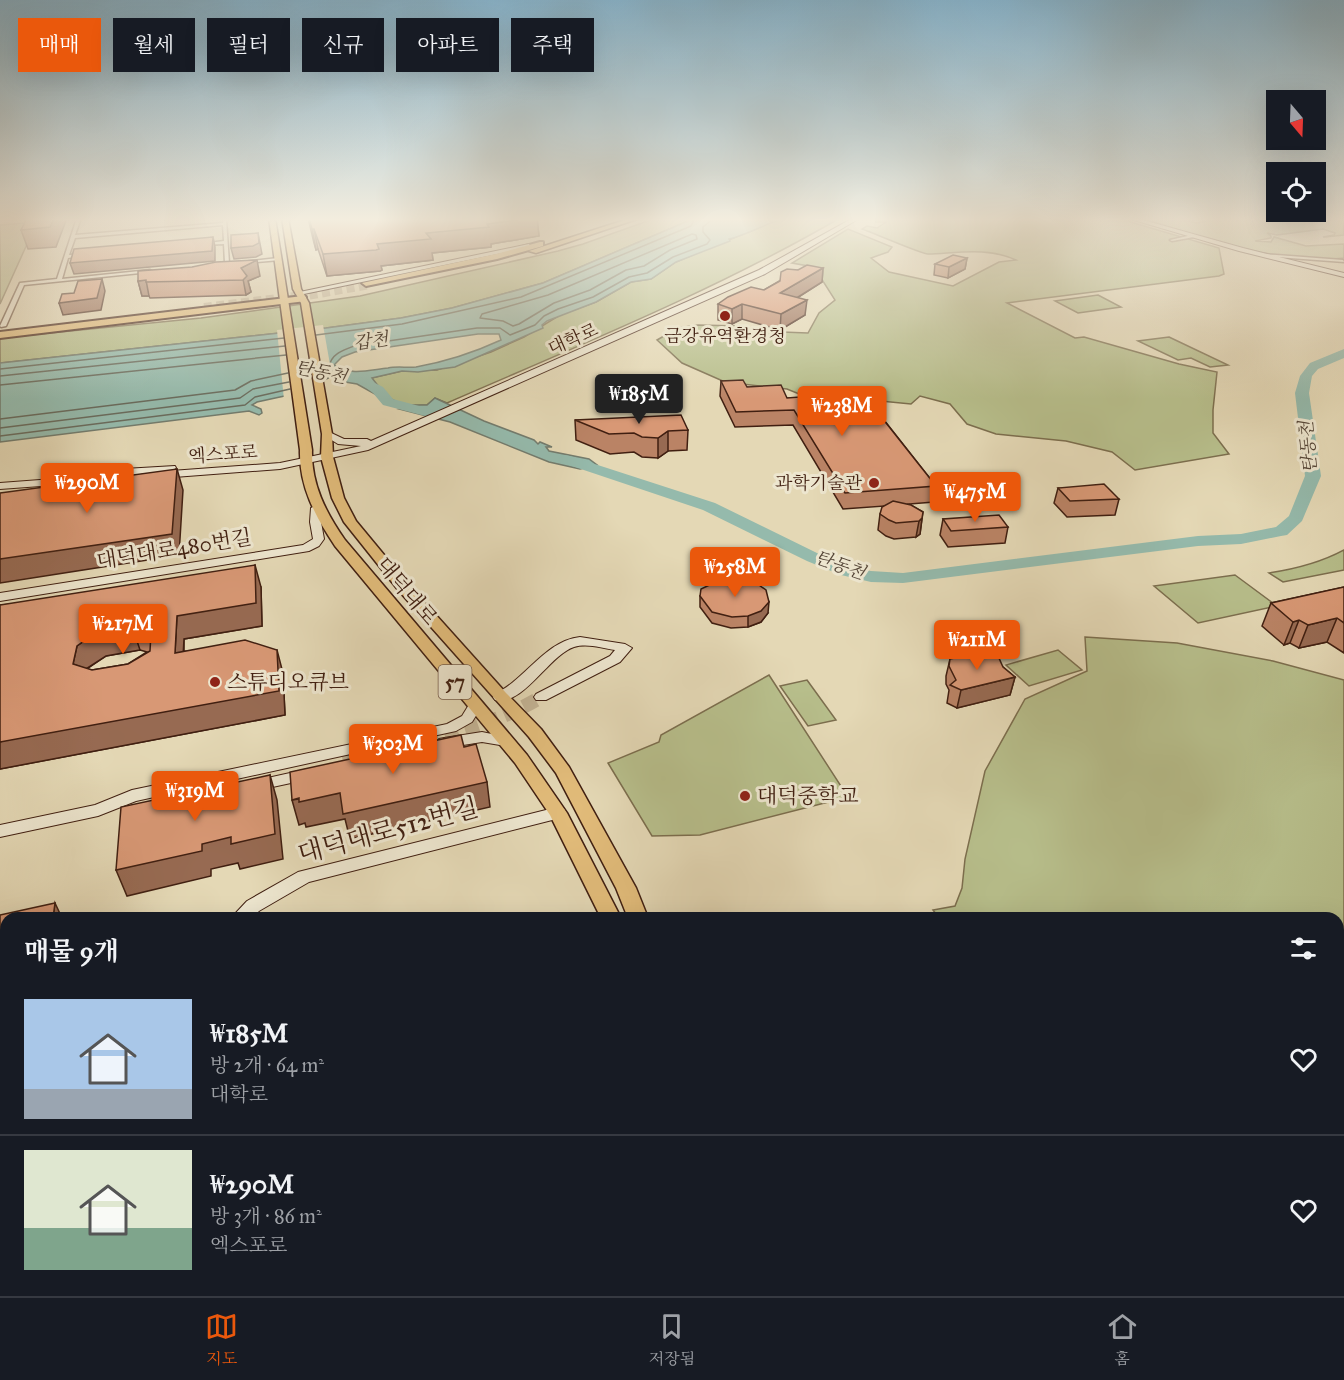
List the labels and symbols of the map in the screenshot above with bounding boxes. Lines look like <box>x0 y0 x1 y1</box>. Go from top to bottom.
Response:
north arrow <box>1266 90 1326 150</box>
marker: 금강유역환경청 <box>718 309 732 323</box>
street label: 대학로 <box>545 318 601 360</box>
place label: 금강유역환경청 <box>664 325 786 347</box>
water label: 갑천 <box>352 327 391 354</box>
water label: 탄동천 <box>293 356 350 389</box>
pin: ₩185M <box>597 374 681 425</box>
pin: ₩238M <box>800 386 884 437</box>
water label: 탄동천 <box>1295 418 1321 474</box>
street label: 엑스포로 <box>188 441 258 467</box>
pin: ₩290M <box>45 463 129 514</box>
place label: 과학기술관 <box>775 472 863 494</box>
pin: ₩475M <box>933 472 1017 523</box>
marker: 과학기술관 <box>867 476 881 490</box>
street label: 대덕대로480번길 <box>95 524 253 574</box>
water label: 탄동천 <box>812 546 870 585</box>
pin: ₩258M <box>693 547 777 598</box>
street label: 대덕대로 <box>371 552 443 630</box>
pin: ₩217M <box>81 604 165 655</box>
pin: ₩211M <box>935 620 1019 671</box>
road number: 57 <box>438 665 472 699</box>
place label: 스튜디오큐브 <box>227 669 349 695</box>
marker: 스튜디오큐브 <box>208 675 222 689</box>
pin: ₩303M <box>351 724 435 775</box>
pin: ₩319M <box>153 771 237 822</box>
place label: 대덕중학교 <box>757 783 858 809</box>
marker: 대덕중학교 <box>738 789 752 803</box>
street label: 대덕대로512번길 <box>294 790 482 870</box>

